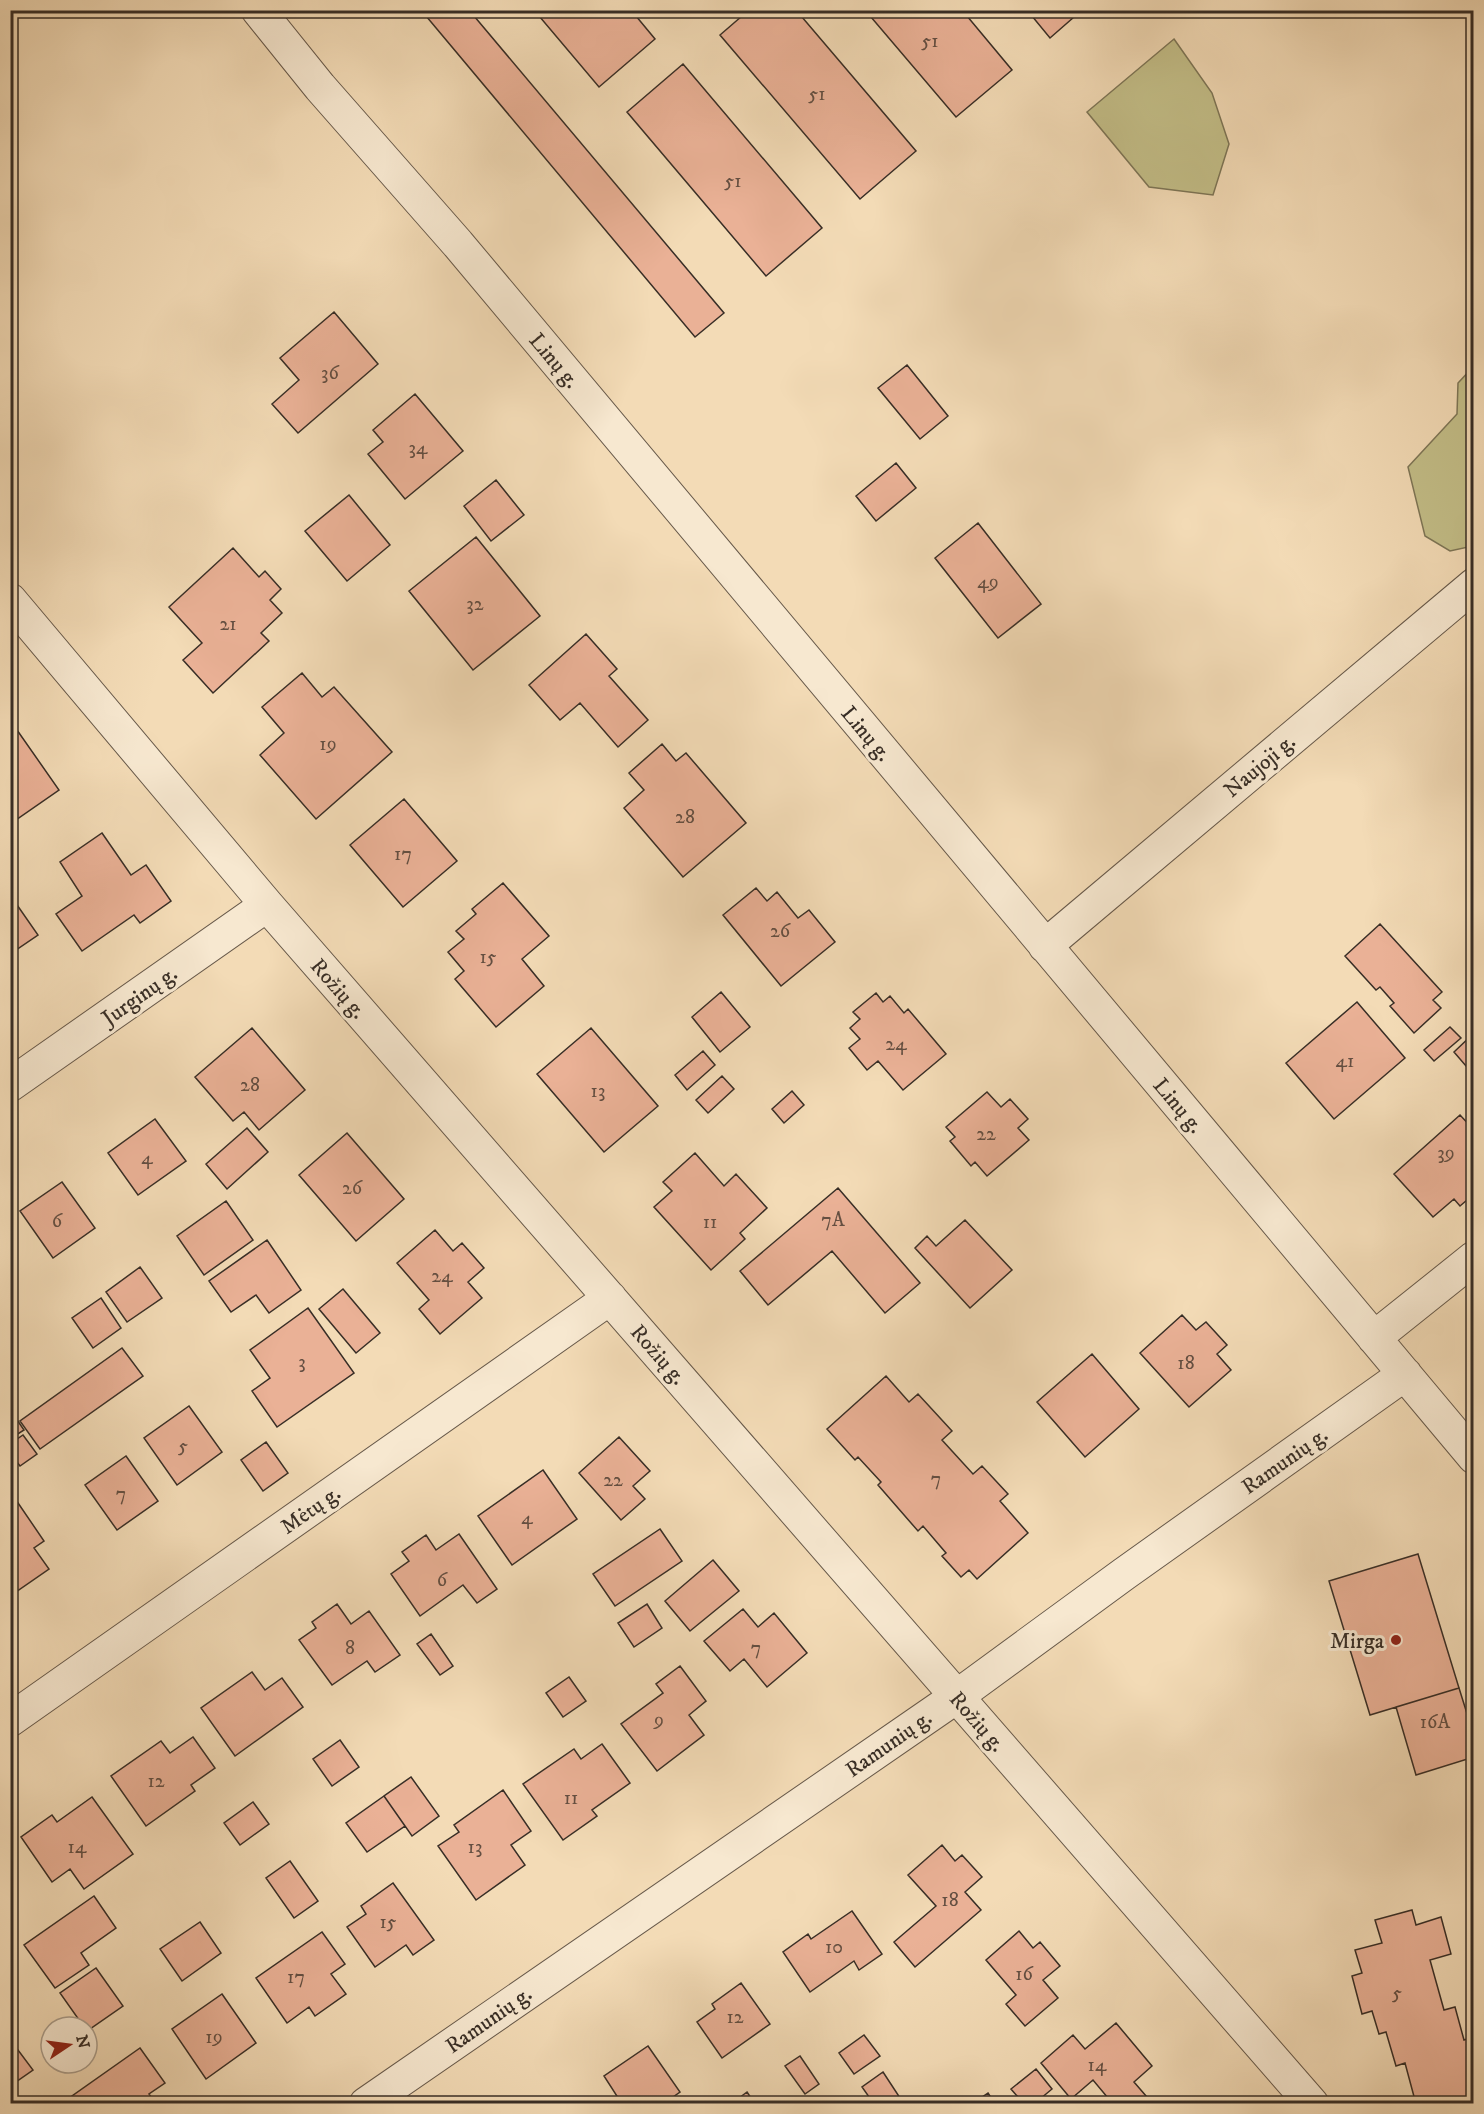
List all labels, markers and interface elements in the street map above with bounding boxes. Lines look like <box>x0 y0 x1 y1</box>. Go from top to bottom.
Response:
house number: 51 <box>921 29 939 54</box>
house number: 51 <box>808 82 826 107</box>
house number: 51 <box>724 169 742 194</box>
street label: Linų g. <box>523 328 585 394</box>
house number: 36 <box>321 361 340 386</box>
house number: 34 <box>409 436 428 461</box>
house number: 49 <box>977 570 999 595</box>
house number: 32 <box>466 592 484 617</box>
house number: 21 <box>219 612 237 637</box>
street label: Linų g. <box>835 701 897 767</box>
street label: Naujoji g. <box>1219 728 1301 804</box>
house number: 19 <box>319 732 337 757</box>
house number: 28 <box>675 805 695 830</box>
house number: 17 <box>394 842 412 867</box>
house number: 26 <box>770 919 791 944</box>
house number: 15 <box>479 945 497 970</box>
street label: Rožių g. <box>304 953 372 1025</box>
street label: Jurginų g. <box>95 960 183 1033</box>
house number: 24 <box>885 1032 907 1057</box>
house number: 41 <box>1336 1049 1354 1074</box>
house number: 28 <box>240 1073 260 1098</box>
street label: Linų g. <box>1147 1073 1209 1139</box>
house number: 13 <box>591 1079 605 1104</box>
house number: 22 <box>976 1122 996 1147</box>
house number: 39 <box>1437 1141 1455 1166</box>
house number: 4 <box>141 1146 153 1171</box>
house number: 26 <box>342 1176 363 1201</box>
house number: 7A <box>821 1208 845 1233</box>
house number: 6 <box>52 1209 63 1234</box>
house number: 11 <box>703 1210 717 1235</box>
house number: 24 <box>431 1264 453 1289</box>
street label: Rožių g. <box>624 1319 692 1391</box>
house number: 3 <box>298 1350 306 1375</box>
house number: 18 <box>1177 1351 1195 1376</box>
street label: Ramunių g. <box>1236 1422 1333 1501</box>
house number: 5 <box>178 1434 188 1459</box>
house number: 7 <box>931 1467 941 1492</box>
house number: 22 <box>603 1468 623 1493</box>
street label: Mėtų g. <box>276 1480 346 1541</box>
house number: 7 <box>116 1482 126 1507</box>
house number: 4 <box>521 1506 533 1531</box>
house number: 6 <box>437 1568 448 1593</box>
place label: Mirga <box>1330 1628 1385 1655</box>
marker: Mirga <box>1389 1633 1403 1647</box>
house number: 8 <box>345 1636 355 1661</box>
house number: 7 <box>751 1636 761 1661</box>
street label: Rožių g. <box>943 1686 1011 1758</box>
street label: Ramunių g. <box>840 1705 937 1784</box>
house number: 9 <box>653 1708 664 1733</box>
house number: 16A <box>1420 1710 1450 1735</box>
house number: 12 <box>147 1769 165 1794</box>
house number: 11 <box>564 1786 578 1811</box>
house number: 14 <box>68 1835 87 1860</box>
house number: 13 <box>468 1835 482 1860</box>
house number: 18 <box>941 1888 959 1913</box>
house number: 15 <box>379 1910 397 1935</box>
house number: 10 <box>825 1935 843 1960</box>
house number: 16 <box>1015 1962 1033 1987</box>
house number: 17 <box>287 1965 305 1990</box>
street label: Ramunių g. <box>440 1981 537 2060</box>
house number: 5 <box>1392 1981 1402 2006</box>
house number: 12 <box>726 2005 744 2030</box>
north arrow <box>39 2015 99 2075</box>
house number: 19 <box>205 2025 223 2050</box>
text: N <box>71 2033 94 2051</box>
house number: 14 <box>1088 2053 1107 2078</box>

